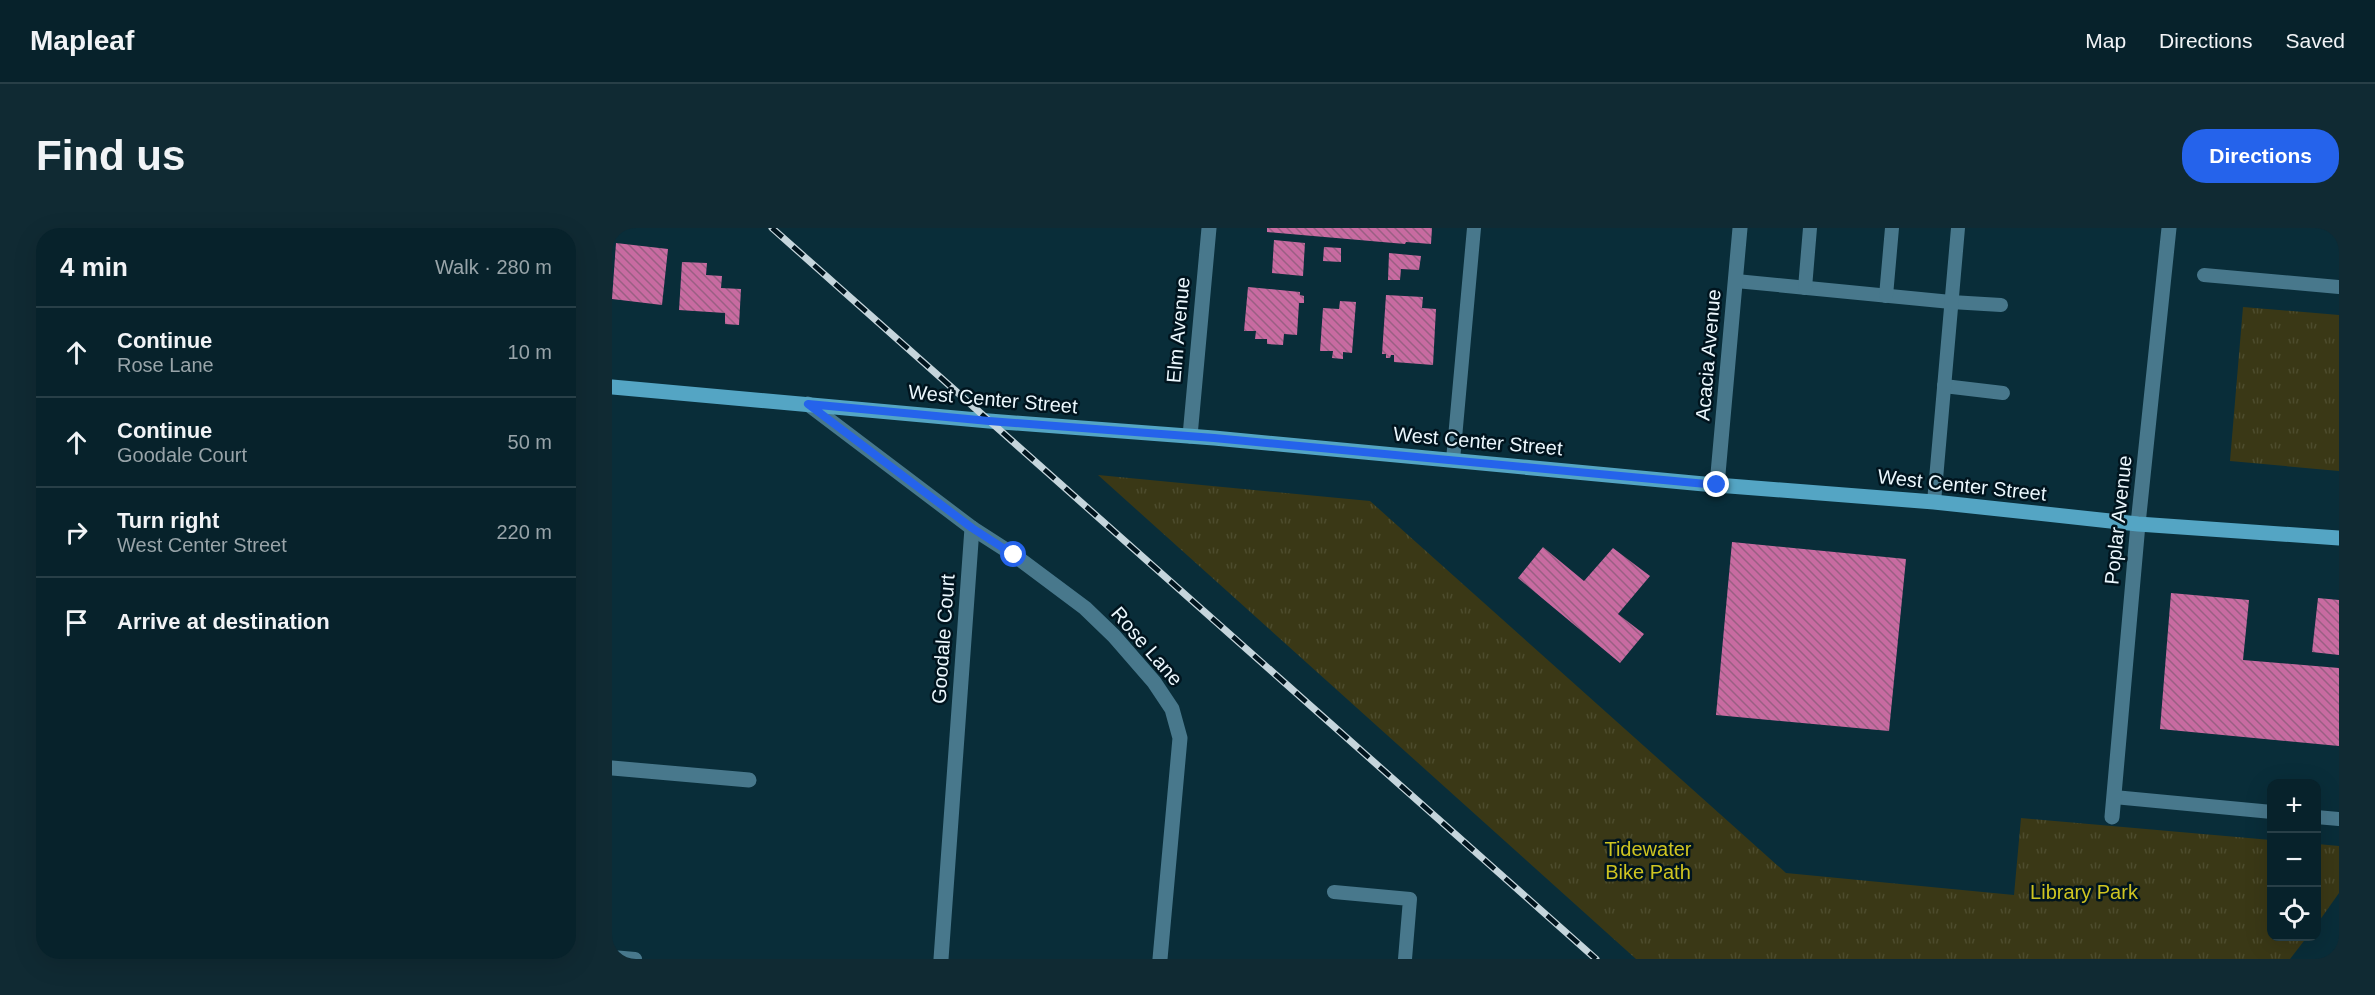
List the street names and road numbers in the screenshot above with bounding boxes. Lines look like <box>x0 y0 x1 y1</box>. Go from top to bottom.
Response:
street label: Elm Avenue <box>1162 276 1194 384</box>
street label: Acacia Avenue <box>1691 288 1725 422</box>
street label: West Center Street <box>908 381 1079 417</box>
street label: West Center Street <box>1393 423 1564 459</box>
street label: Poplar Avenue <box>2100 454 2136 586</box>
street label: West Center Street <box>1876 465 2048 505</box>
street label: Goodale Court <box>927 573 959 705</box>
street label: Rose Lane <box>1107 602 1187 690</box>

